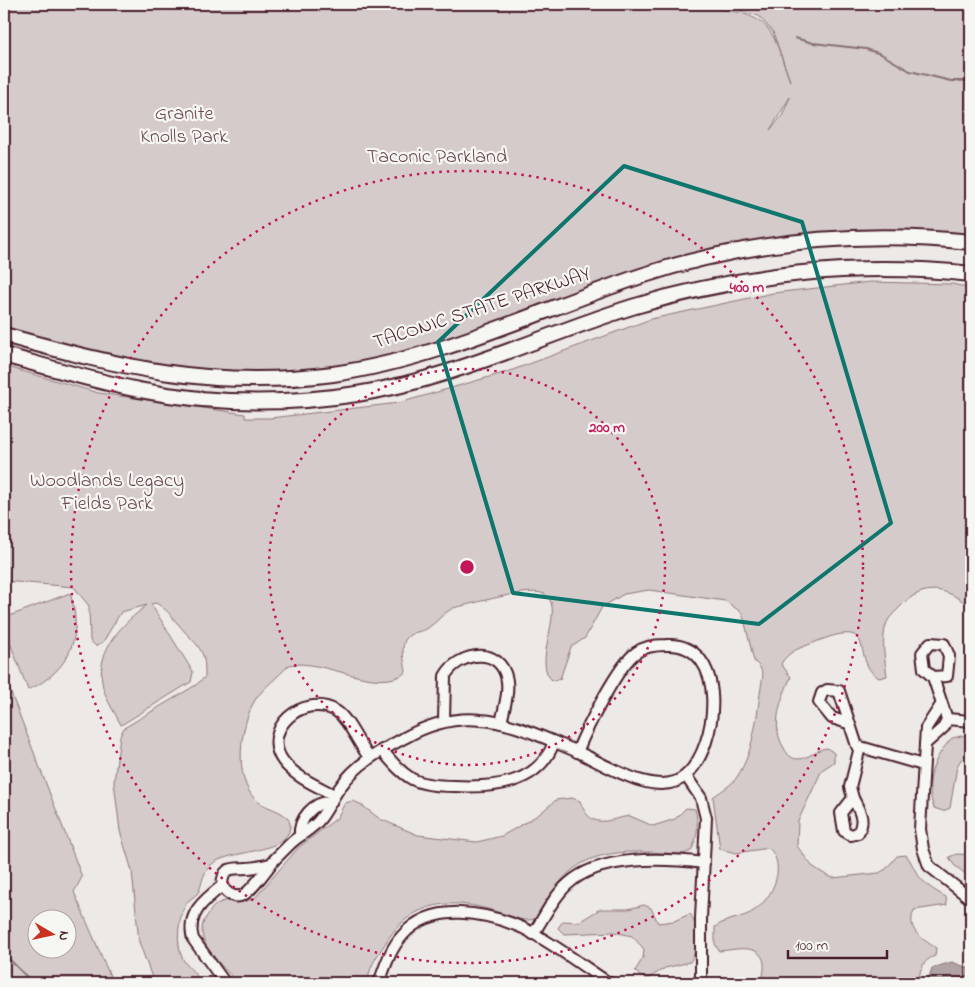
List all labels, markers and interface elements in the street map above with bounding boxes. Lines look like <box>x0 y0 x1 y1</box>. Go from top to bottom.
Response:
park label: Granite Knolls Park <box>140 100 228 152</box>
park label: Taconic Parkland <box>367 143 507 172</box>
street label: TACONIC STATE PARKWAY <box>370 260 594 358</box>
text: 400 m <box>729 277 765 299</box>
text: 200 m <box>588 417 625 439</box>
park label: Woodlands Legacy Fields Park <box>30 467 184 519</box>
centre of rings <box>458 558 476 576</box>
north arrow <box>28 910 78 960</box>
scale bar <box>788 927 886 959</box>
text: N <box>52 929 74 942</box>
text: 100 m <box>795 935 828 957</box>

